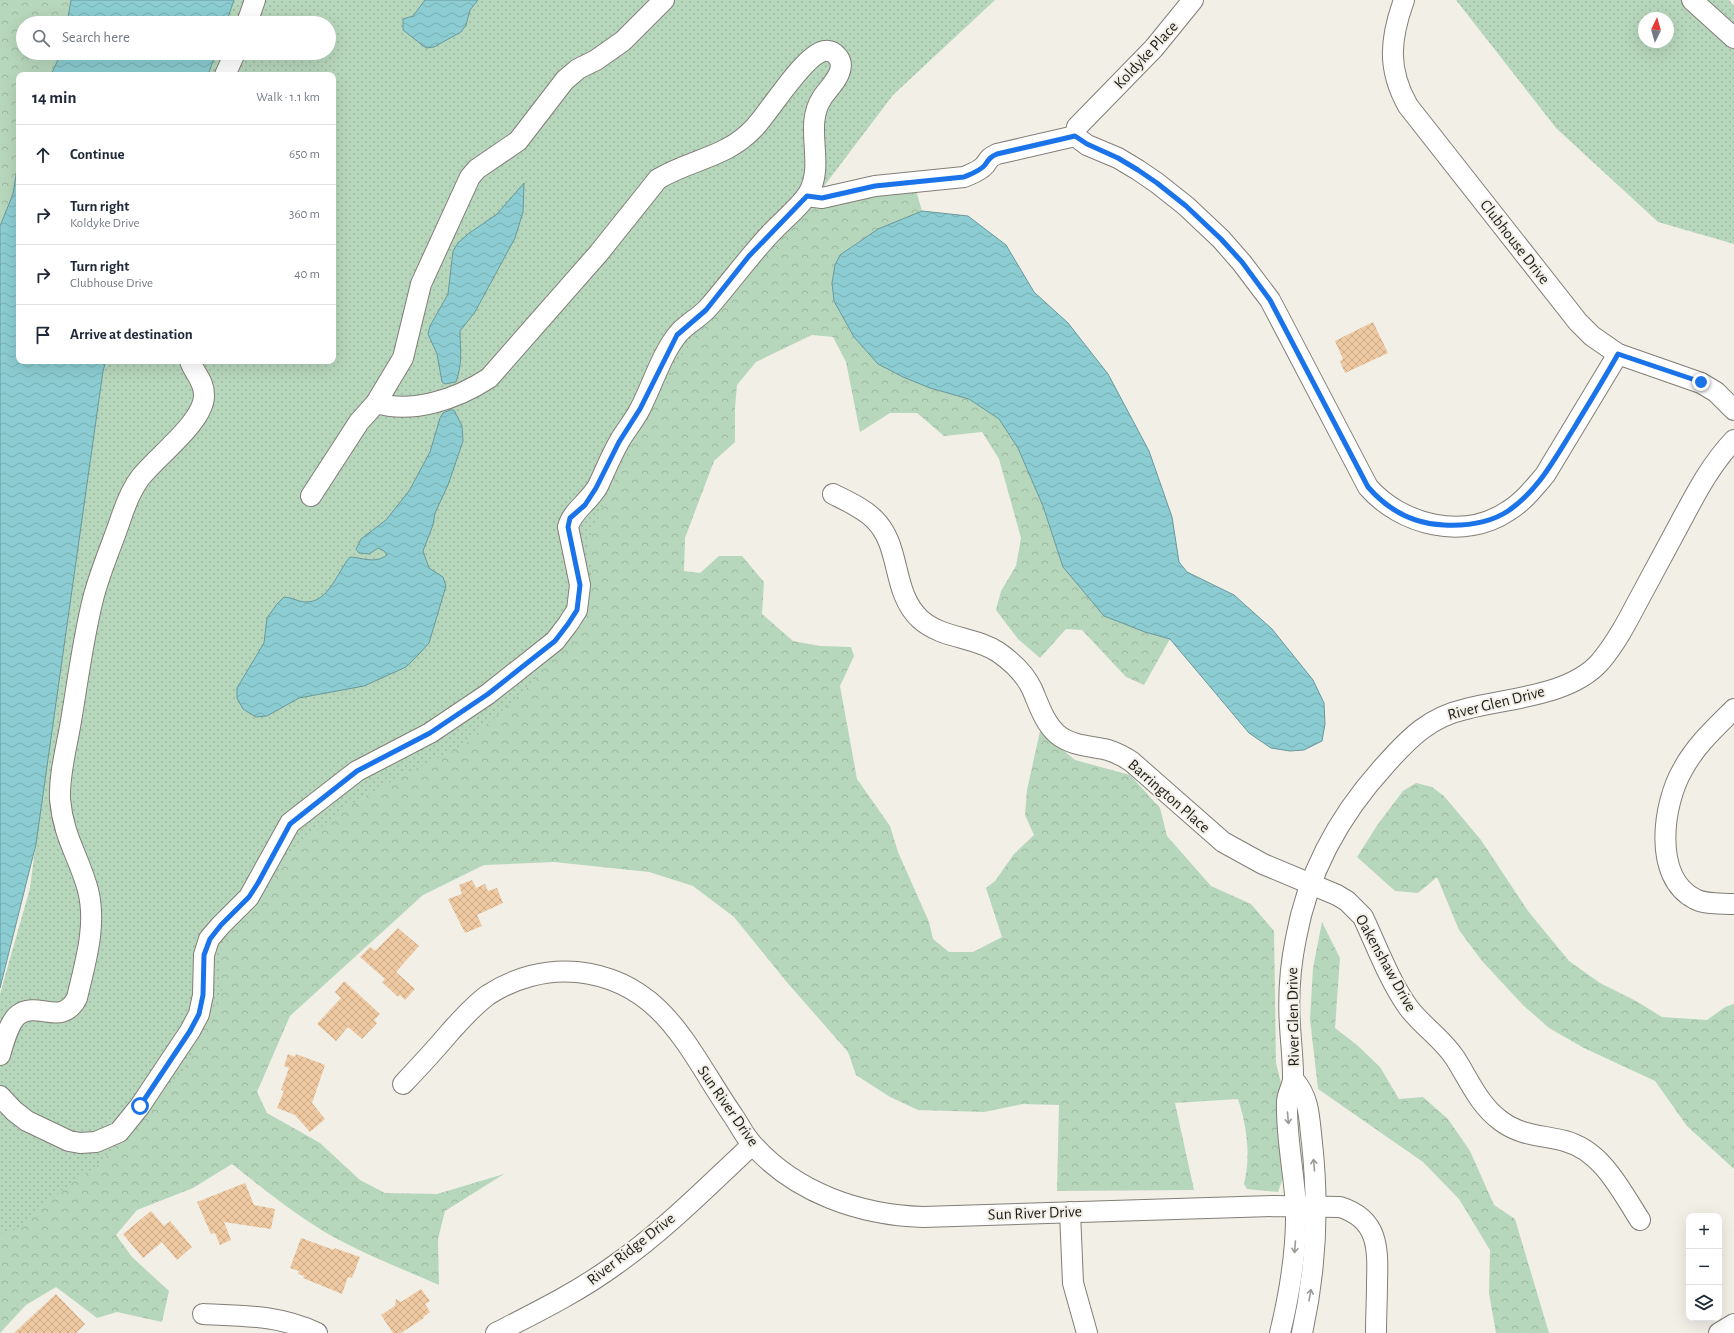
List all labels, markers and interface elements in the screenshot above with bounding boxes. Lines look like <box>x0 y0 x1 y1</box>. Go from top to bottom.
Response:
north arrow <box>1638 12 1674 48</box>
search box <box>16 16 336 60</box>
street label: Koldyke Place <box>1111 18 1182 92</box>
icon: search <box>30 27 52 49</box>
text: Search here <box>62 30 130 45</box>
text: 14 min <box>32 89 76 106</box>
text: Walk · 1.1 km <box>256 91 320 104</box>
icon: ahead <box>32 144 54 166</box>
text: Continue <box>70 147 125 162</box>
text: 650 m <box>289 148 320 161</box>
street label: Clubhouse Drive <box>1477 197 1553 287</box>
text: Turn right <box>70 199 129 214</box>
icon: right <box>32 204 54 226</box>
text: 360 m <box>289 208 320 221</box>
text: Koldyke Drive <box>70 217 140 230</box>
text: Turn right <box>70 259 129 274</box>
icon: right <box>32 264 54 286</box>
text: 40 m <box>294 268 320 281</box>
text: Clubhouse Drive <box>70 277 153 290</box>
icon: arrive <box>32 324 54 346</box>
text: Arrive at destination <box>70 327 193 342</box>
route end <box>1692 373 1710 391</box>
street label: River Glen Drive <box>1446 683 1546 723</box>
street label: Barrington Place <box>1125 756 1213 836</box>
street label: Oakenshaw Drive <box>1353 912 1419 1014</box>
street label: River Glen Drive <box>1284 967 1302 1067</box>
street label: Sun River Drive <box>694 1063 762 1149</box>
route start <box>131 1097 149 1115</box>
one-way arrow <box>1284 1111 1291 1124</box>
one-way arrow <box>1310 1159 1317 1172</box>
street label: Sun River Drive <box>988 1203 1082 1223</box>
street label: River Ridge Drive <box>584 1210 678 1288</box>
map controls <box>1686 1213 1722 1321</box>
button: + <box>1686 1213 1722 1249</box>
one-way arrow <box>1291 1240 1298 1253</box>
button: − <box>1686 1249 1722 1285</box>
button: layers <box>1686 1285 1722 1321</box>
one-way arrow <box>1306 1289 1314 1302</box>

